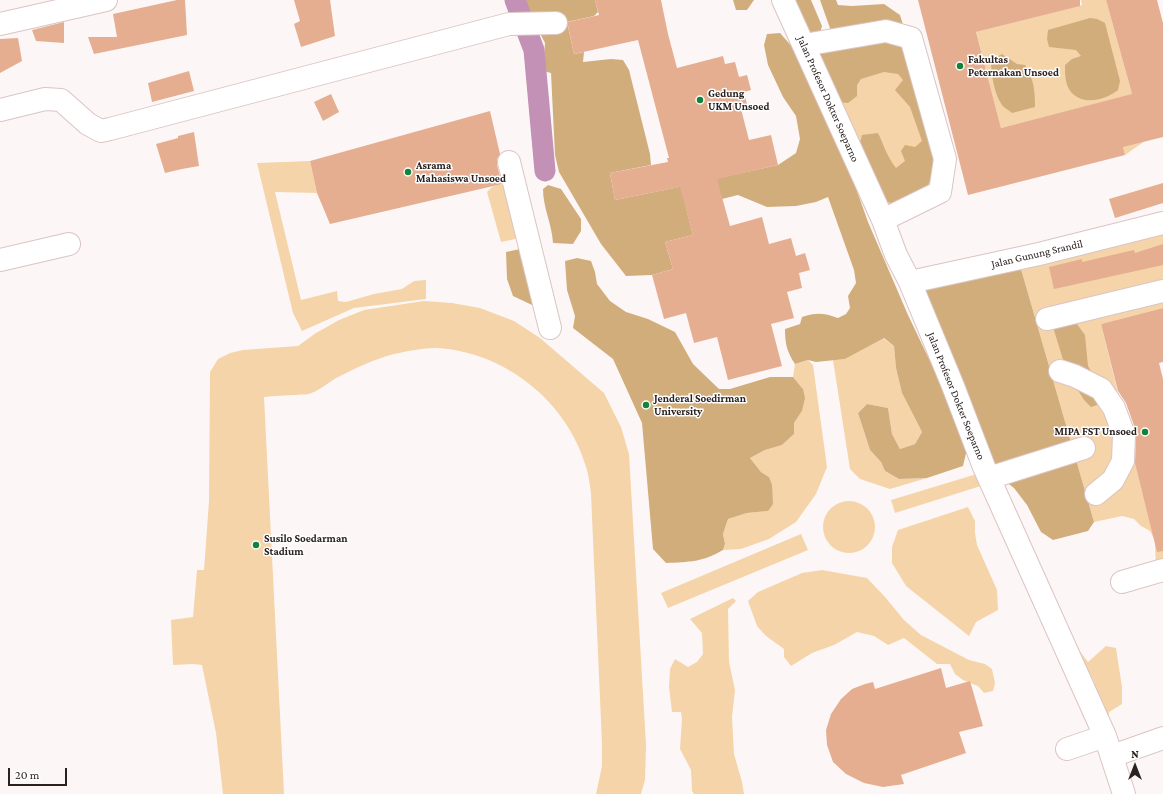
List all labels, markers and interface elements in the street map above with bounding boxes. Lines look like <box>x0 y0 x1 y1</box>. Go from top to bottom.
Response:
street label: Jalan Profesor Dokter Soeparno <box>794 34 862 164</box>
place label: Fakultas Peternakan Unsoed <box>968 53 1059 79</box>
marker: Fakultas Peternakan Unsoed <box>955 61 965 71</box>
place label: Gedung UKM Unsoed <box>708 87 769 113</box>
marker: Gedung UKM Unsoed <box>695 95 705 105</box>
place label: Asrama Mahasiswa Unsoed <box>416 159 506 185</box>
marker: Asrama Mahasiswa Unsoed <box>403 167 413 177</box>
street label: Jalan Gunung Srandil <box>990 237 1084 271</box>
street label: Jalan Profesor Dokter Soeparno <box>924 330 988 462</box>
place label: Jenderal Soedirman University <box>654 392 746 418</box>
marker: Jenderal Soedirman University <box>641 400 651 410</box>
place label: MIPA FST Unsoed <box>1054 425 1137 439</box>
marker: MIPA FST Unsoed <box>1140 427 1150 437</box>
place label: Susilo Soedarman Stadium <box>264 532 348 558</box>
marker: Susilo Soedarman Stadium <box>251 540 261 550</box>
north arrow <box>1115 746 1155 786</box>
text: N <box>1131 748 1139 760</box>
scale bar <box>10 760 69 786</box>
text: 20 m <box>15 768 39 782</box>

